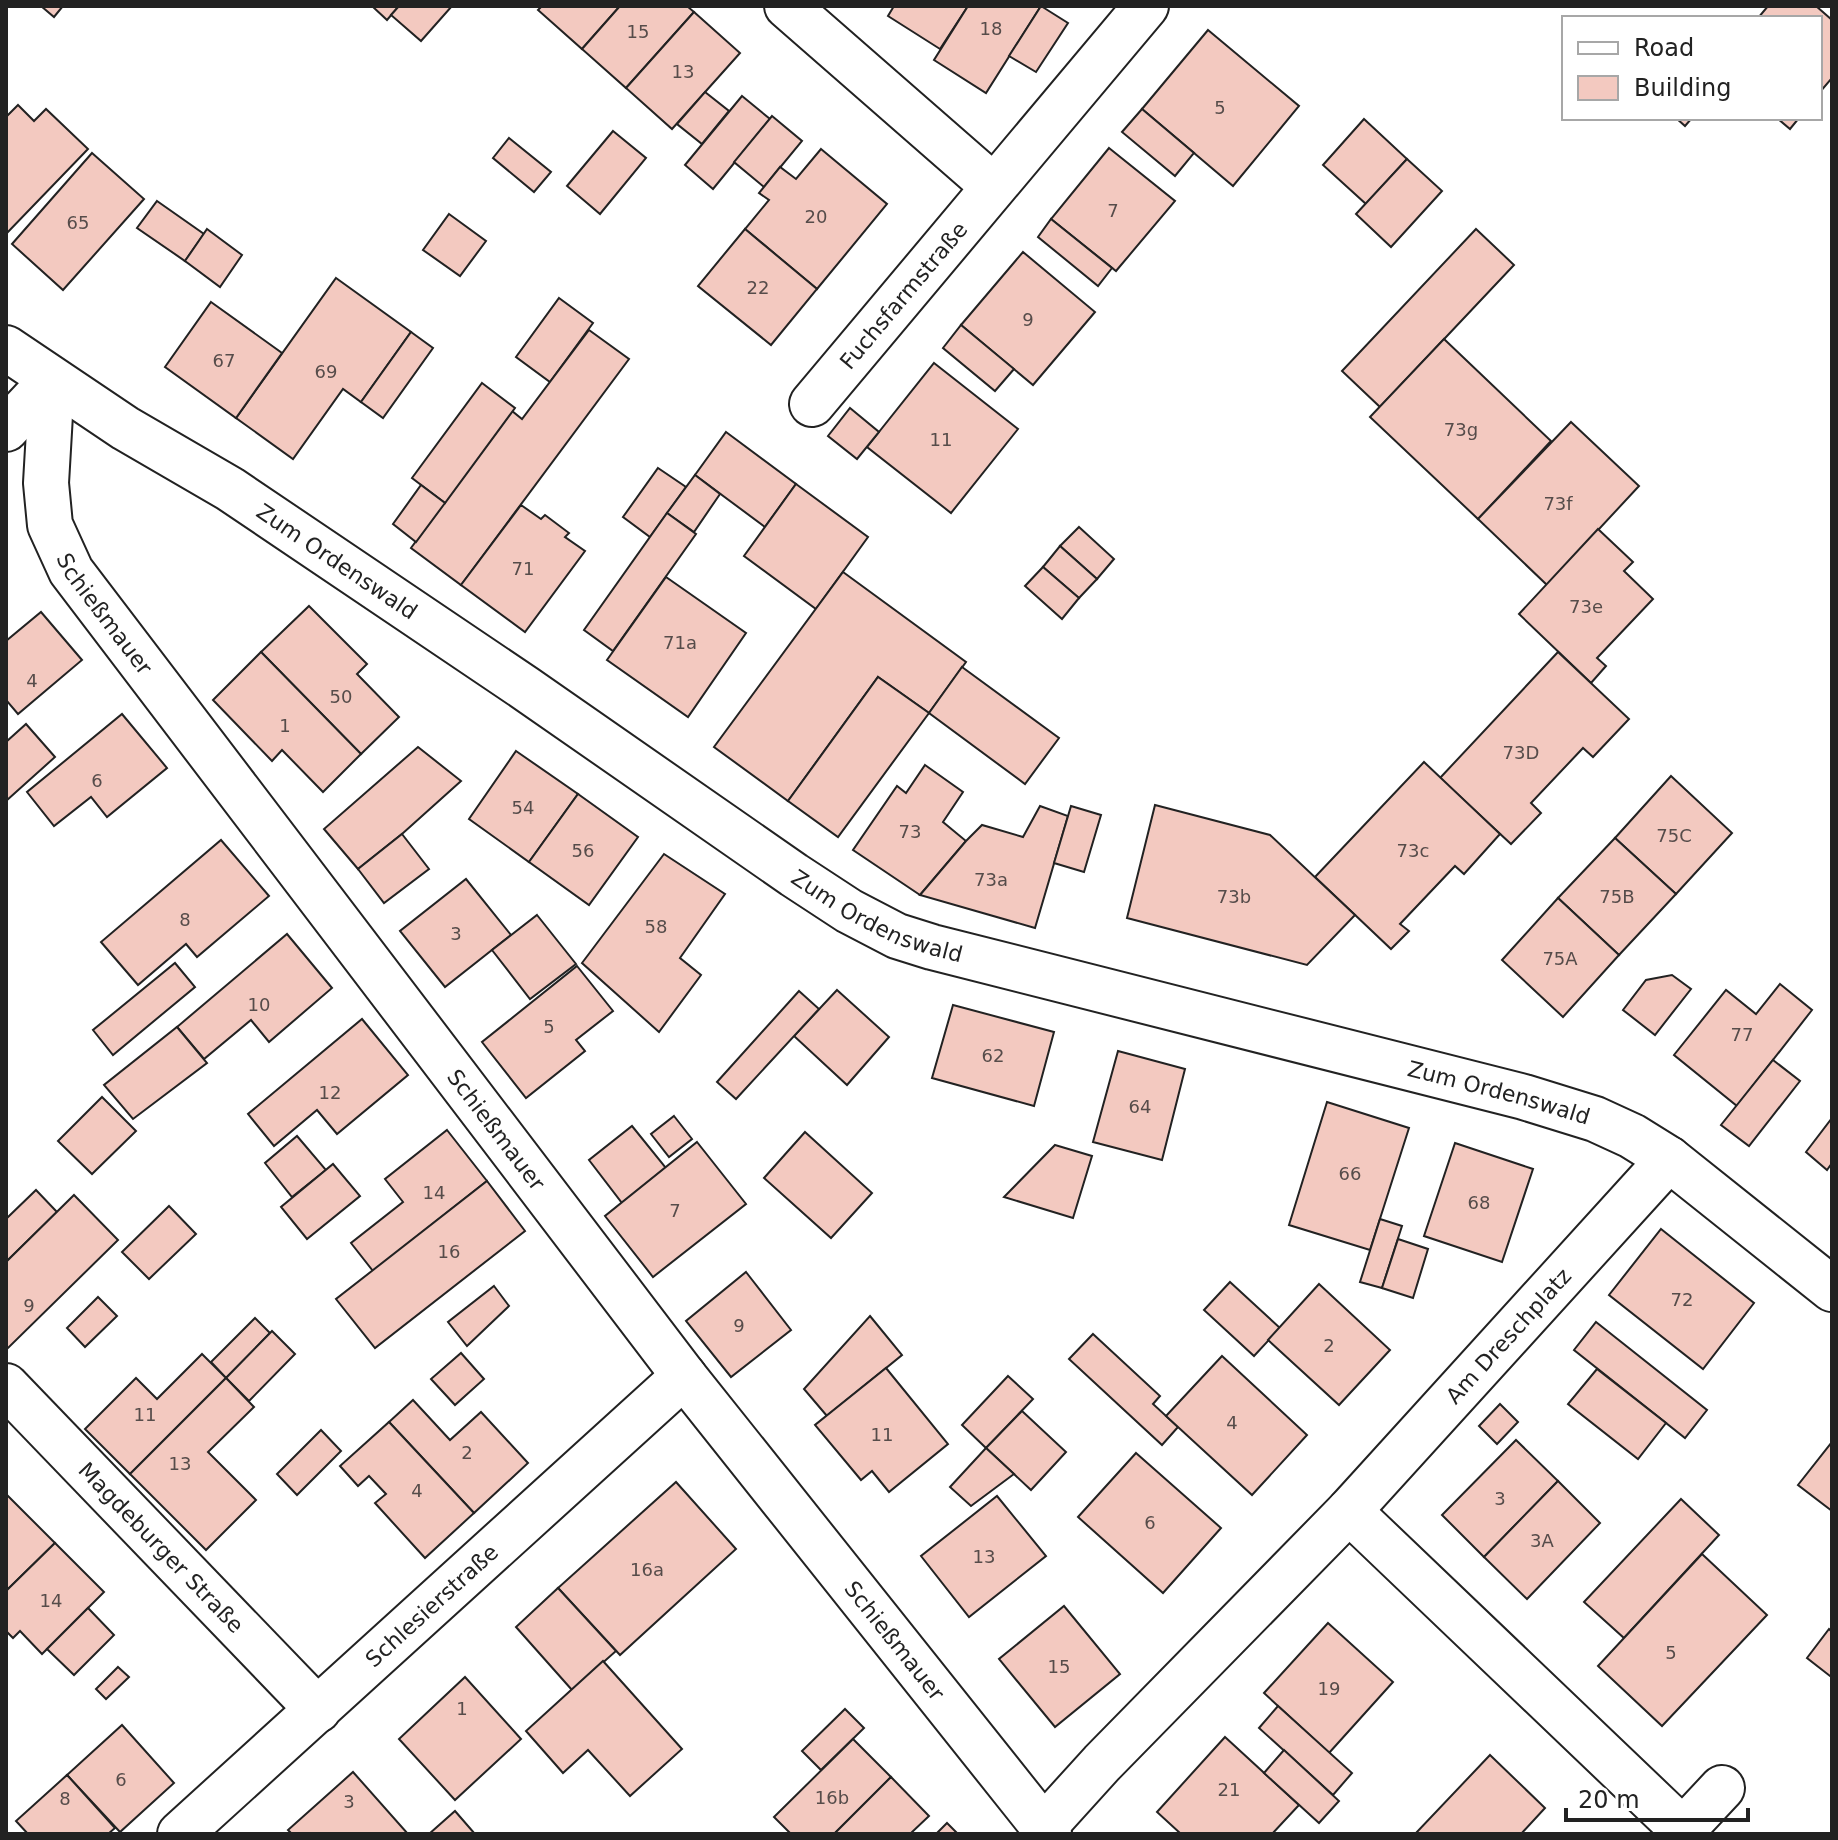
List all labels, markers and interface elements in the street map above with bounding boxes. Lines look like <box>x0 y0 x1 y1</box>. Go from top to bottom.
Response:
legend <box>1562 16 1822 120</box>
house number: 18 <box>980 18 1002 39</box>
house number: 15 <box>627 21 649 42</box>
text: Road <box>1634 34 1694 62</box>
house number: 13 <box>672 61 694 82</box>
text: Building <box>1634 74 1731 102</box>
house number: 5 <box>1214 97 1226 118</box>
house number: 7 <box>1107 200 1119 221</box>
house number: 20 <box>805 206 827 227</box>
house number: 65 <box>67 212 89 233</box>
street label: Fuchsfarmstraße <box>834 217 972 374</box>
house number: 22 <box>747 277 769 298</box>
house number: 9 <box>1022 309 1034 330</box>
house number: 67 <box>213 350 235 371</box>
house number: 69 <box>315 361 337 382</box>
house number: 73g <box>1444 419 1478 440</box>
house number: 11 <box>930 429 952 450</box>
house number: 73f <box>1543 493 1573 514</box>
street label: Zum Ordenswald <box>252 498 422 624</box>
street label: Schießmauer <box>52 549 158 680</box>
house number: 71 <box>512 558 534 579</box>
house number: 73e <box>1569 596 1603 617</box>
house number: 71a <box>663 632 697 653</box>
house number: 4 <box>26 670 38 691</box>
house number: 50 <box>330 686 352 707</box>
house number: 1 <box>279 715 291 736</box>
house number: 73D <box>1503 742 1539 763</box>
house number: 6 <box>91 770 103 791</box>
house number: 54 <box>512 797 534 818</box>
house number: 73 <box>899 821 921 842</box>
house number: 75C <box>1656 825 1692 846</box>
house number: 56 <box>572 840 594 861</box>
house number: 73c <box>1397 840 1429 861</box>
street label: Zum Ordenswald <box>787 864 965 967</box>
house number: 73a <box>974 869 1008 890</box>
house number: 73b <box>1217 886 1251 907</box>
house number: 75B <box>1599 886 1635 907</box>
house number: 8 <box>179 909 191 930</box>
house number: 58 <box>645 916 667 937</box>
house number: 3 <box>450 923 462 944</box>
house number: 75A <box>1542 948 1578 969</box>
house number: 10 <box>248 994 270 1015</box>
house number: 5 <box>543 1016 555 1037</box>
house number: 77 <box>1731 1024 1753 1045</box>
house number: 62 <box>982 1045 1004 1066</box>
street label: Zum Ordenswald <box>1405 1056 1593 1129</box>
street label: Schießmauer <box>442 1064 551 1196</box>
house number: 12 <box>319 1082 341 1103</box>
house number: 64 <box>1129 1096 1151 1117</box>
house number: 66 <box>1339 1163 1361 1184</box>
house number: 14 <box>423 1182 445 1203</box>
house number: 68 <box>1468 1192 1490 1213</box>
house number: 7 <box>669 1200 681 1221</box>
house number: 16 <box>438 1241 460 1262</box>
street label: Am Dreschplatz <box>1441 1263 1576 1409</box>
house number: 72 <box>1671 1289 1693 1310</box>
house number: 9 <box>23 1295 35 1316</box>
house number: 9 <box>733 1315 745 1336</box>
house number: 2 <box>1323 1335 1335 1356</box>
house number: 11 <box>134 1404 156 1425</box>
house number: 4 <box>1226 1412 1238 1433</box>
house number: 11 <box>871 1424 893 1445</box>
house number: 2 <box>461 1442 473 1463</box>
house number: 13 <box>169 1453 191 1474</box>
street label: Magdeburger Straße <box>74 1457 249 1638</box>
house number: 4 <box>411 1480 423 1501</box>
house number: 3 <box>1494 1488 1506 1509</box>
house number: 6 <box>1144 1512 1156 1533</box>
house number: 3A <box>1530 1530 1555 1551</box>
street label: Schlesierstraße <box>360 1539 503 1672</box>
house number: 13 <box>973 1546 995 1567</box>
house number: 16a <box>630 1559 664 1580</box>
street label: Schießmauer <box>840 1576 950 1706</box>
house number: 14 <box>40 1590 62 1611</box>
house number: 5 <box>1665 1642 1677 1663</box>
house number: 15 <box>1048 1656 1070 1677</box>
house number: 19 <box>1318 1678 1340 1699</box>
house number: 1 <box>456 1698 468 1719</box>
house number: 6 <box>115 1769 127 1790</box>
scale bar <box>1566 1772 1748 1822</box>
house number: 21 <box>1218 1779 1240 1800</box>
text: 20 m <box>1578 1786 1640 1814</box>
house number: 16b <box>815 1787 849 1808</box>
house number: 8 <box>59 1788 71 1809</box>
house number: 3 <box>343 1791 355 1812</box>

